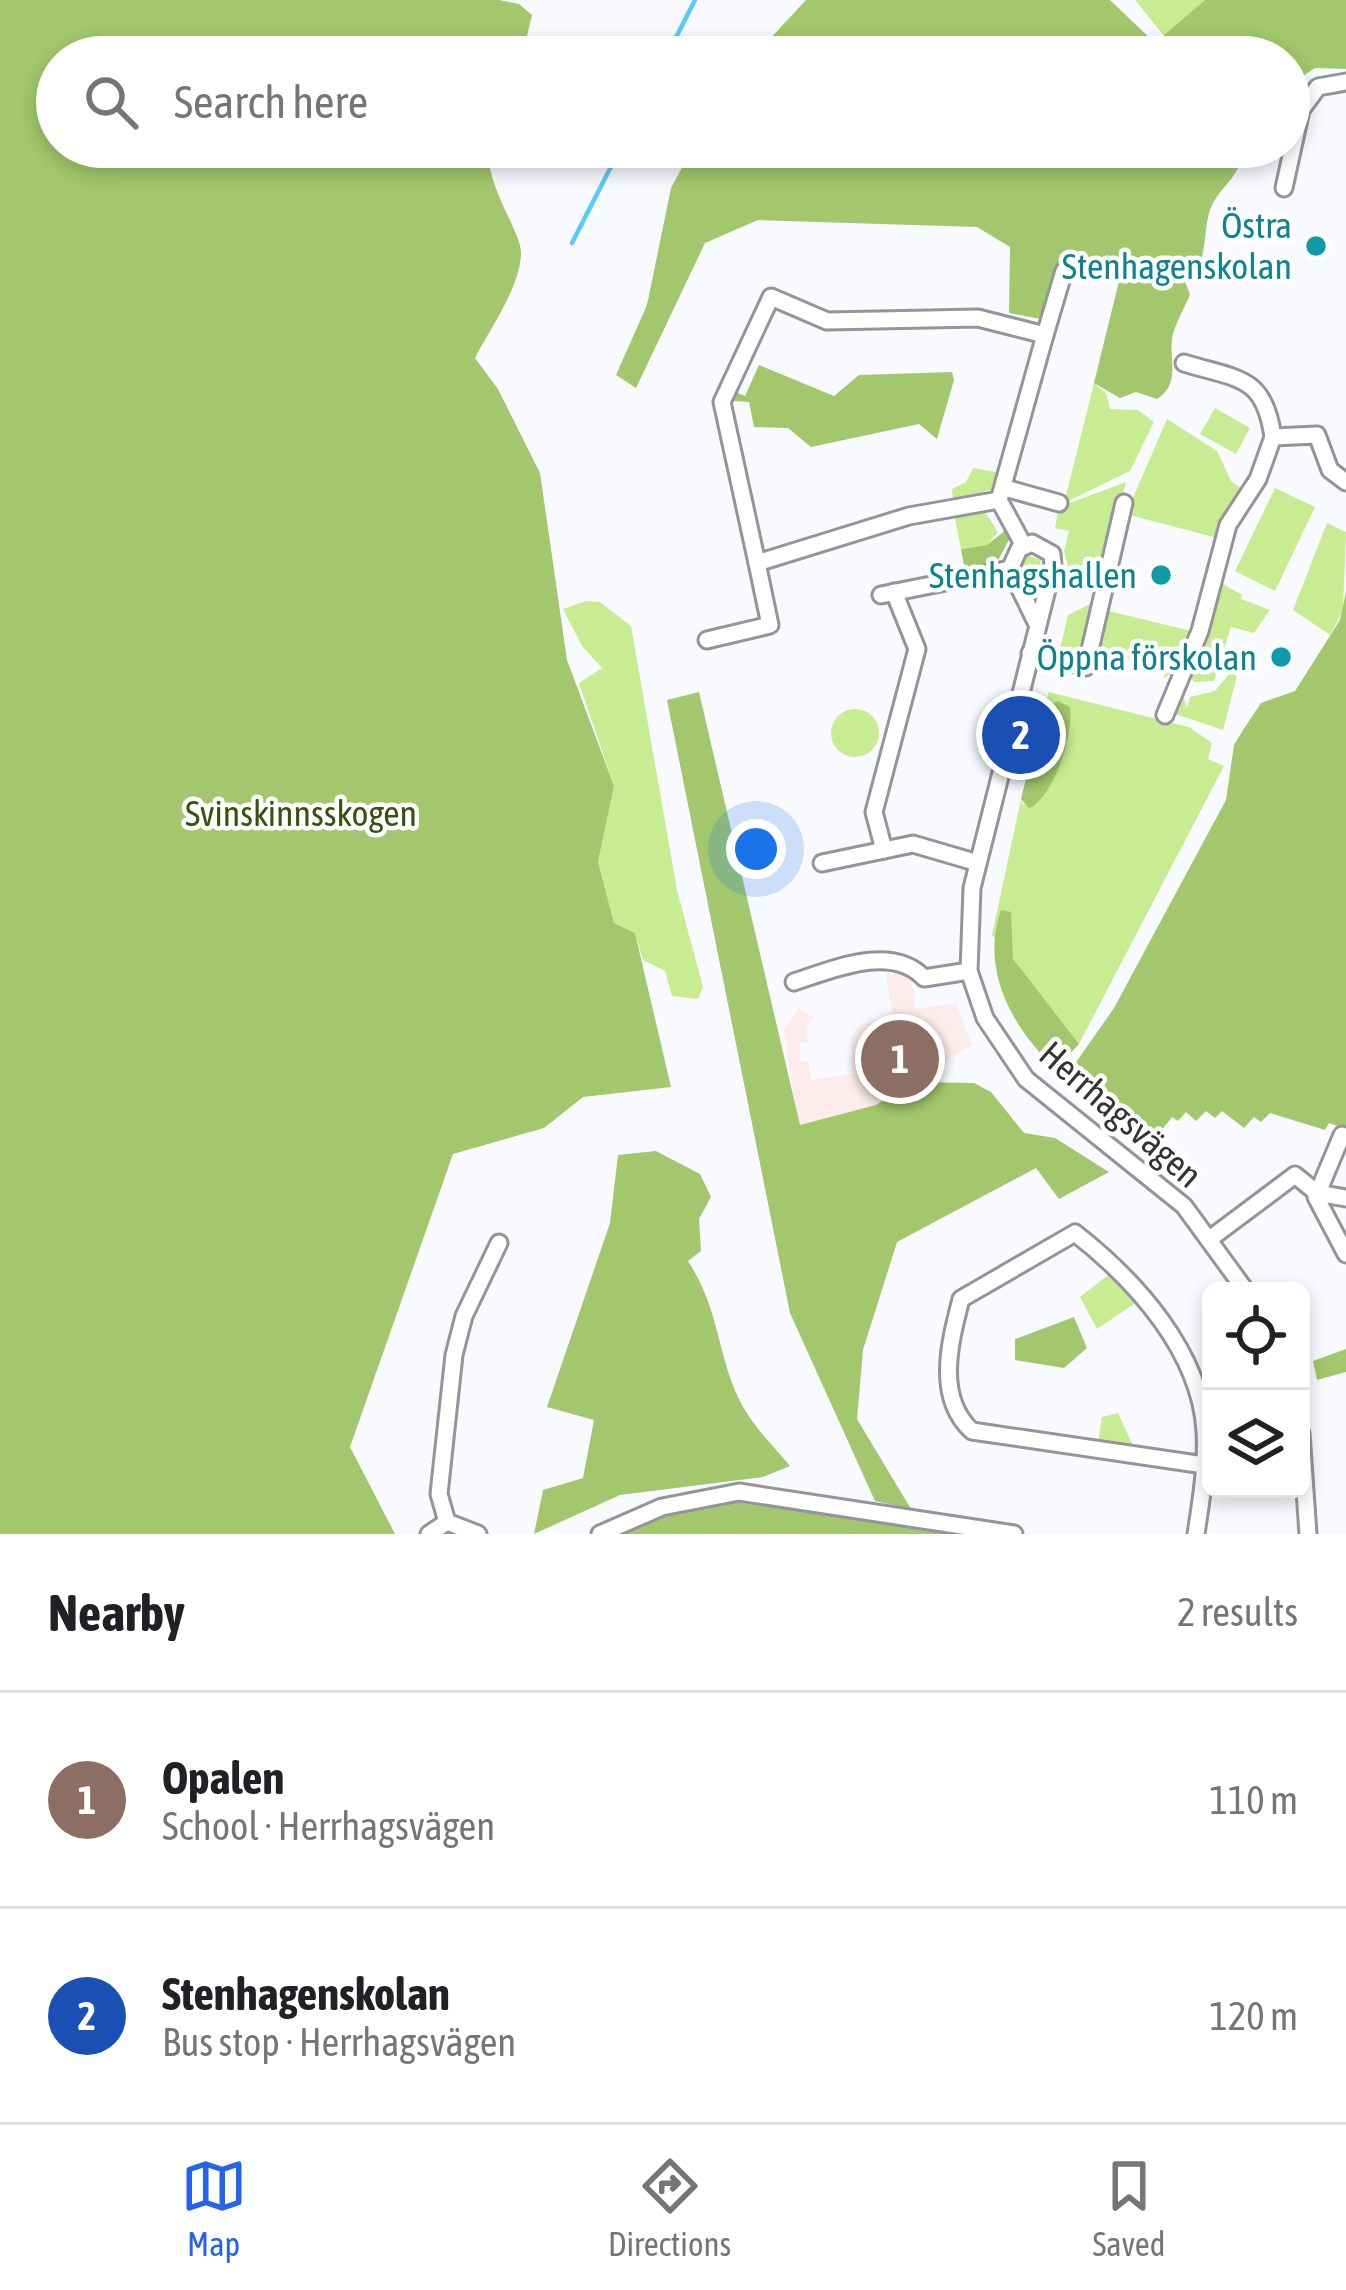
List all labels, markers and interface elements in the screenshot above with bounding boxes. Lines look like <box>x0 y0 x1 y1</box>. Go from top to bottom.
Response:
search box <box>36 36 1310 168</box>
icon: search <box>78 69 144 135</box>
text: Search here <box>174 76 368 128</box>
place label: Östra Stenhagenskolan <box>1062 204 1292 287</box>
marker: Östra Stenhagenskolan <box>1303 233 1329 259</box>
place label: Stenhagshallen <box>929 554 1137 596</box>
marker: Stenhagshallen <box>1148 562 1174 588</box>
place label: Öppna förskolan <box>1037 636 1257 678</box>
marker: Öppna förskolan <box>1268 644 1294 670</box>
pin: 2 <box>982 690 1060 780</box>
park label: Svinskinnsskogen <box>185 792 417 834</box>
your location <box>726 819 786 879</box>
pin: 1 <box>861 1014 939 1104</box>
street label: Herrhagsvägen <box>1031 1032 1211 1196</box>
map controls <box>1202 1282 1310 1498</box>
button: locate <box>1202 1282 1310 1390</box>
button: layers <box>1202 1390 1310 1498</box>
text: Nearby <box>48 1583 185 1642</box>
text: 2 results <box>1177 1590 1298 1634</box>
text: Opalen <box>162 1752 284 1804</box>
text: 1 <box>78 1778 96 1822</box>
text: 110 m <box>1210 1778 1298 1822</box>
text: School · Herrhagsvägen <box>162 1804 495 1848</box>
text: Stenhagenskolan <box>162 1968 450 2020</box>
text: 2 <box>78 1994 96 2038</box>
text: 120 m <box>1210 1994 1298 2038</box>
text: Bus stop · Herrhagsvägen <box>162 2020 516 2064</box>
tab: Map <box>181 2153 247 2263</box>
tab: Directions <box>608 2153 731 2263</box>
tab: Saved <box>1092 2153 1165 2263</box>

